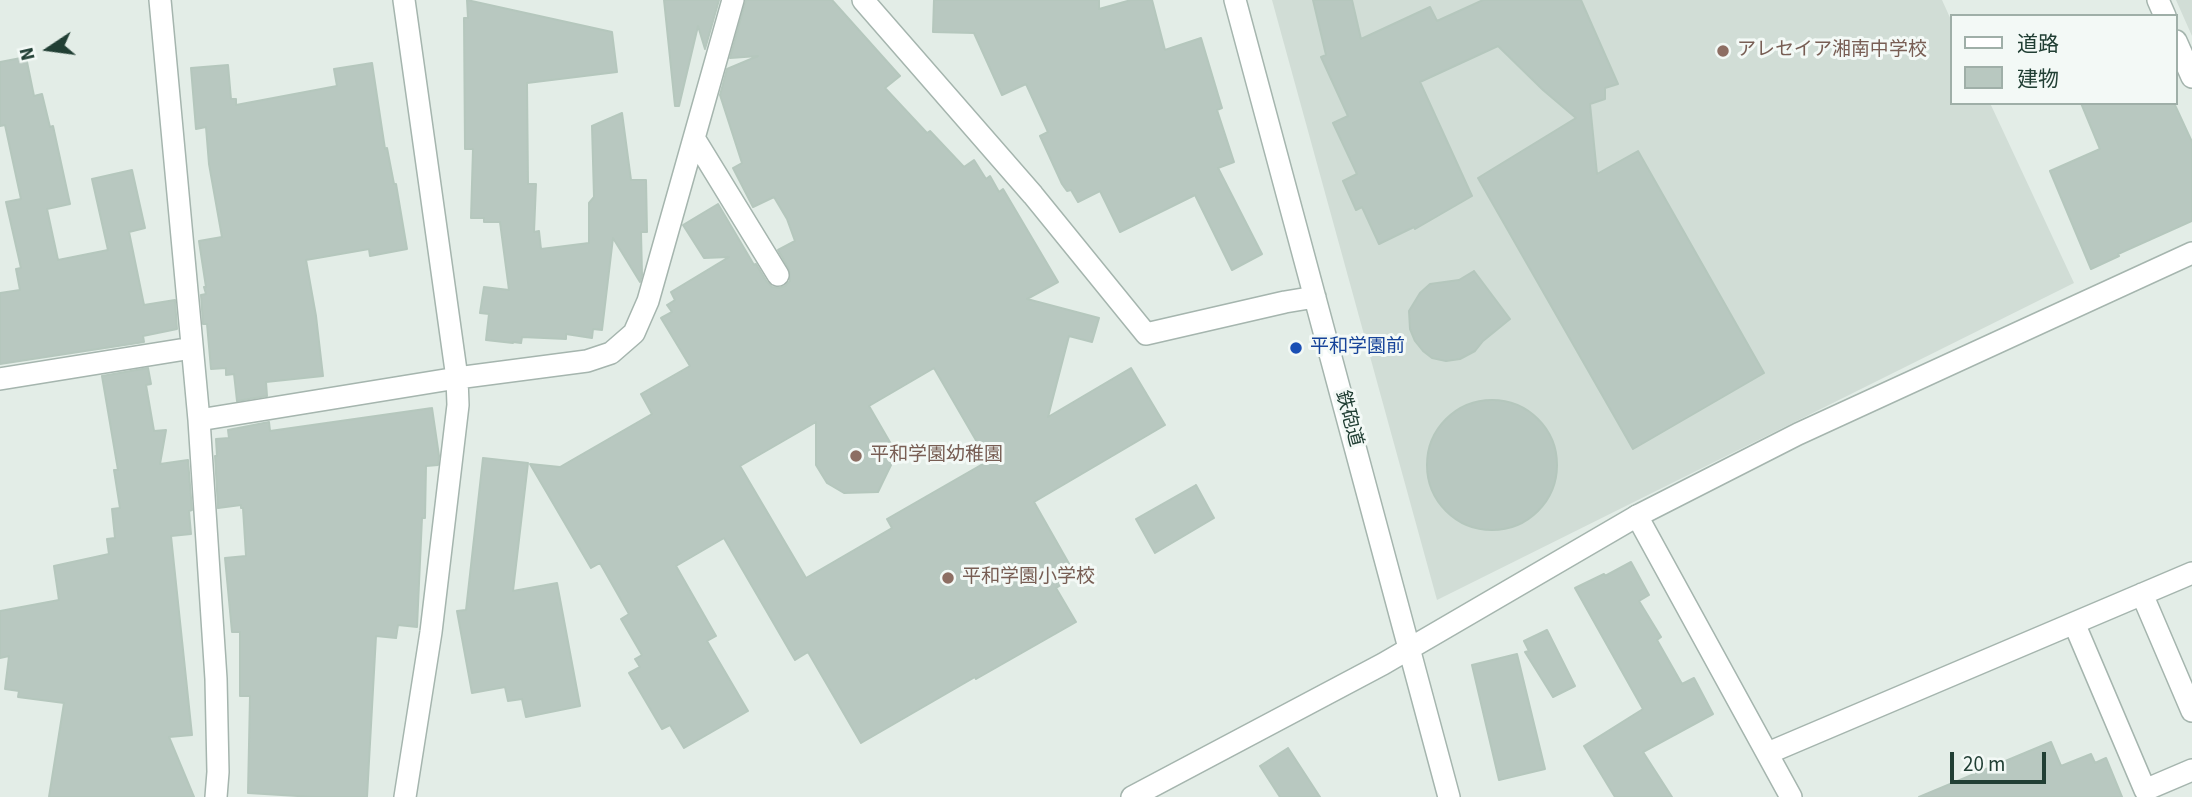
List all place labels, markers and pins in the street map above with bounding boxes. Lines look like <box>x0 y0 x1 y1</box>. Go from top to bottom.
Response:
place label: アレセイア湘南中学校 <box>1737 40 1927 62</box>
marker: アレセイア湘南中学校 <box>1715 43 1731 59</box>
place label: 平和学園前 <box>1310 337 1405 359</box>
marker: 平和学園前 <box>1288 340 1304 356</box>
place label: 平和学園幼稚園 <box>870 445 1003 467</box>
marker: 平和学園幼稚園 <box>848 448 864 464</box>
place label: 平和学園小学校 <box>962 567 1095 589</box>
marker: 平和学園小学校 <box>940 570 956 586</box>

